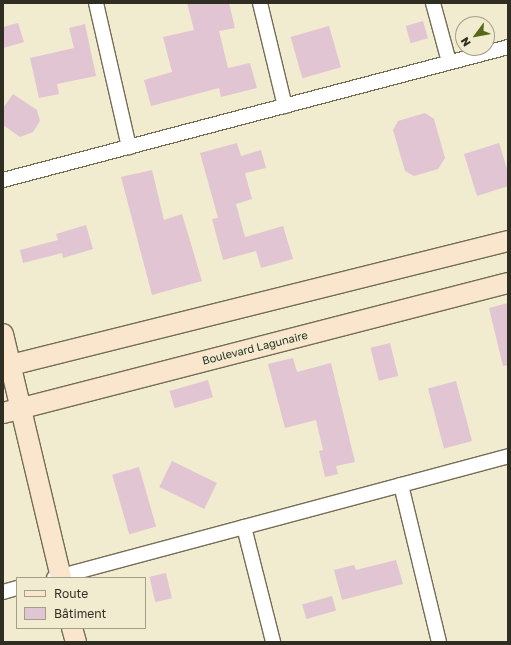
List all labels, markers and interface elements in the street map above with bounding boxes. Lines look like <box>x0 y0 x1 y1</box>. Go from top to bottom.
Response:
north arrow <box>455 16 495 56</box>
text: N <box>458 35 473 49</box>
street label: Boulevard Lagunaire <box>201 328 309 368</box>
legend <box>16 577 146 629</box>
text: Route <box>54 586 88 601</box>
text: Bâtiment <box>54 606 106 621</box>

